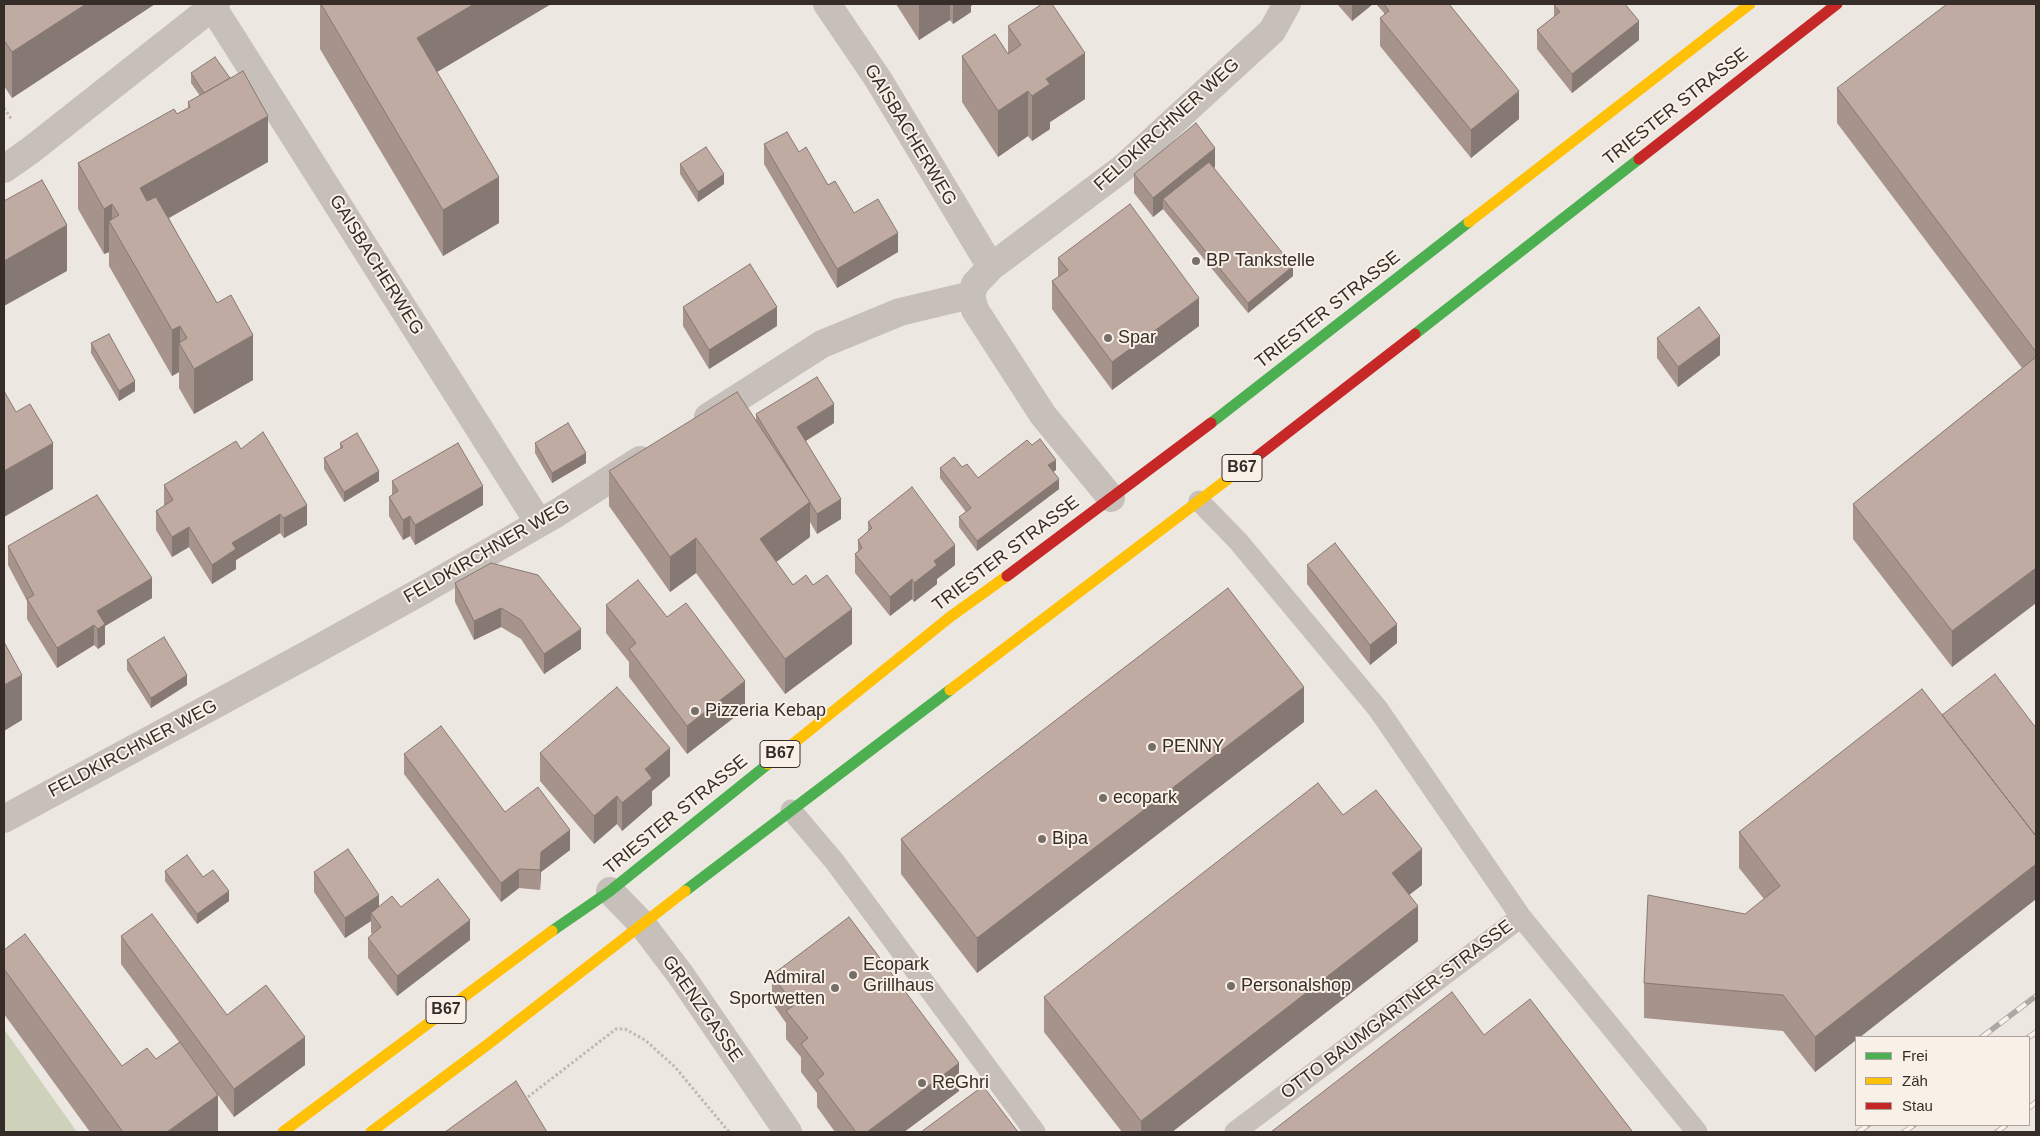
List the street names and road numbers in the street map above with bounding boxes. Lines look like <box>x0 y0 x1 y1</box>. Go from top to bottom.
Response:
street label: TRIESTER STRASSE <box>1599 44 1753 170</box>
street label: FELDKIRCHNER WEG <box>1090 54 1244 196</box>
street label: GAISBACHERWEG <box>859 61 961 209</box>
street label: GAISBACHERWEG <box>324 191 428 339</box>
street label: TRIESTER STRASSE <box>1251 247 1405 373</box>
road number: B67 <box>1222 454 1262 482</box>
street label: TRIESTER STRASSE <box>928 492 1084 616</box>
street label: FELDKIRCHNER WEG <box>400 496 574 608</box>
street label: FELDKIRCHNER WEG <box>45 695 221 803</box>
road number: B67 <box>760 741 800 768</box>
street label: TRIESTER STRASSE <box>600 751 752 879</box>
street label: OTTO BAUMGARTNER-STRASSE <box>1277 916 1517 1104</box>
street label: GRENZGASSE <box>657 952 747 1066</box>
road number: B67 <box>426 996 466 1024</box>

